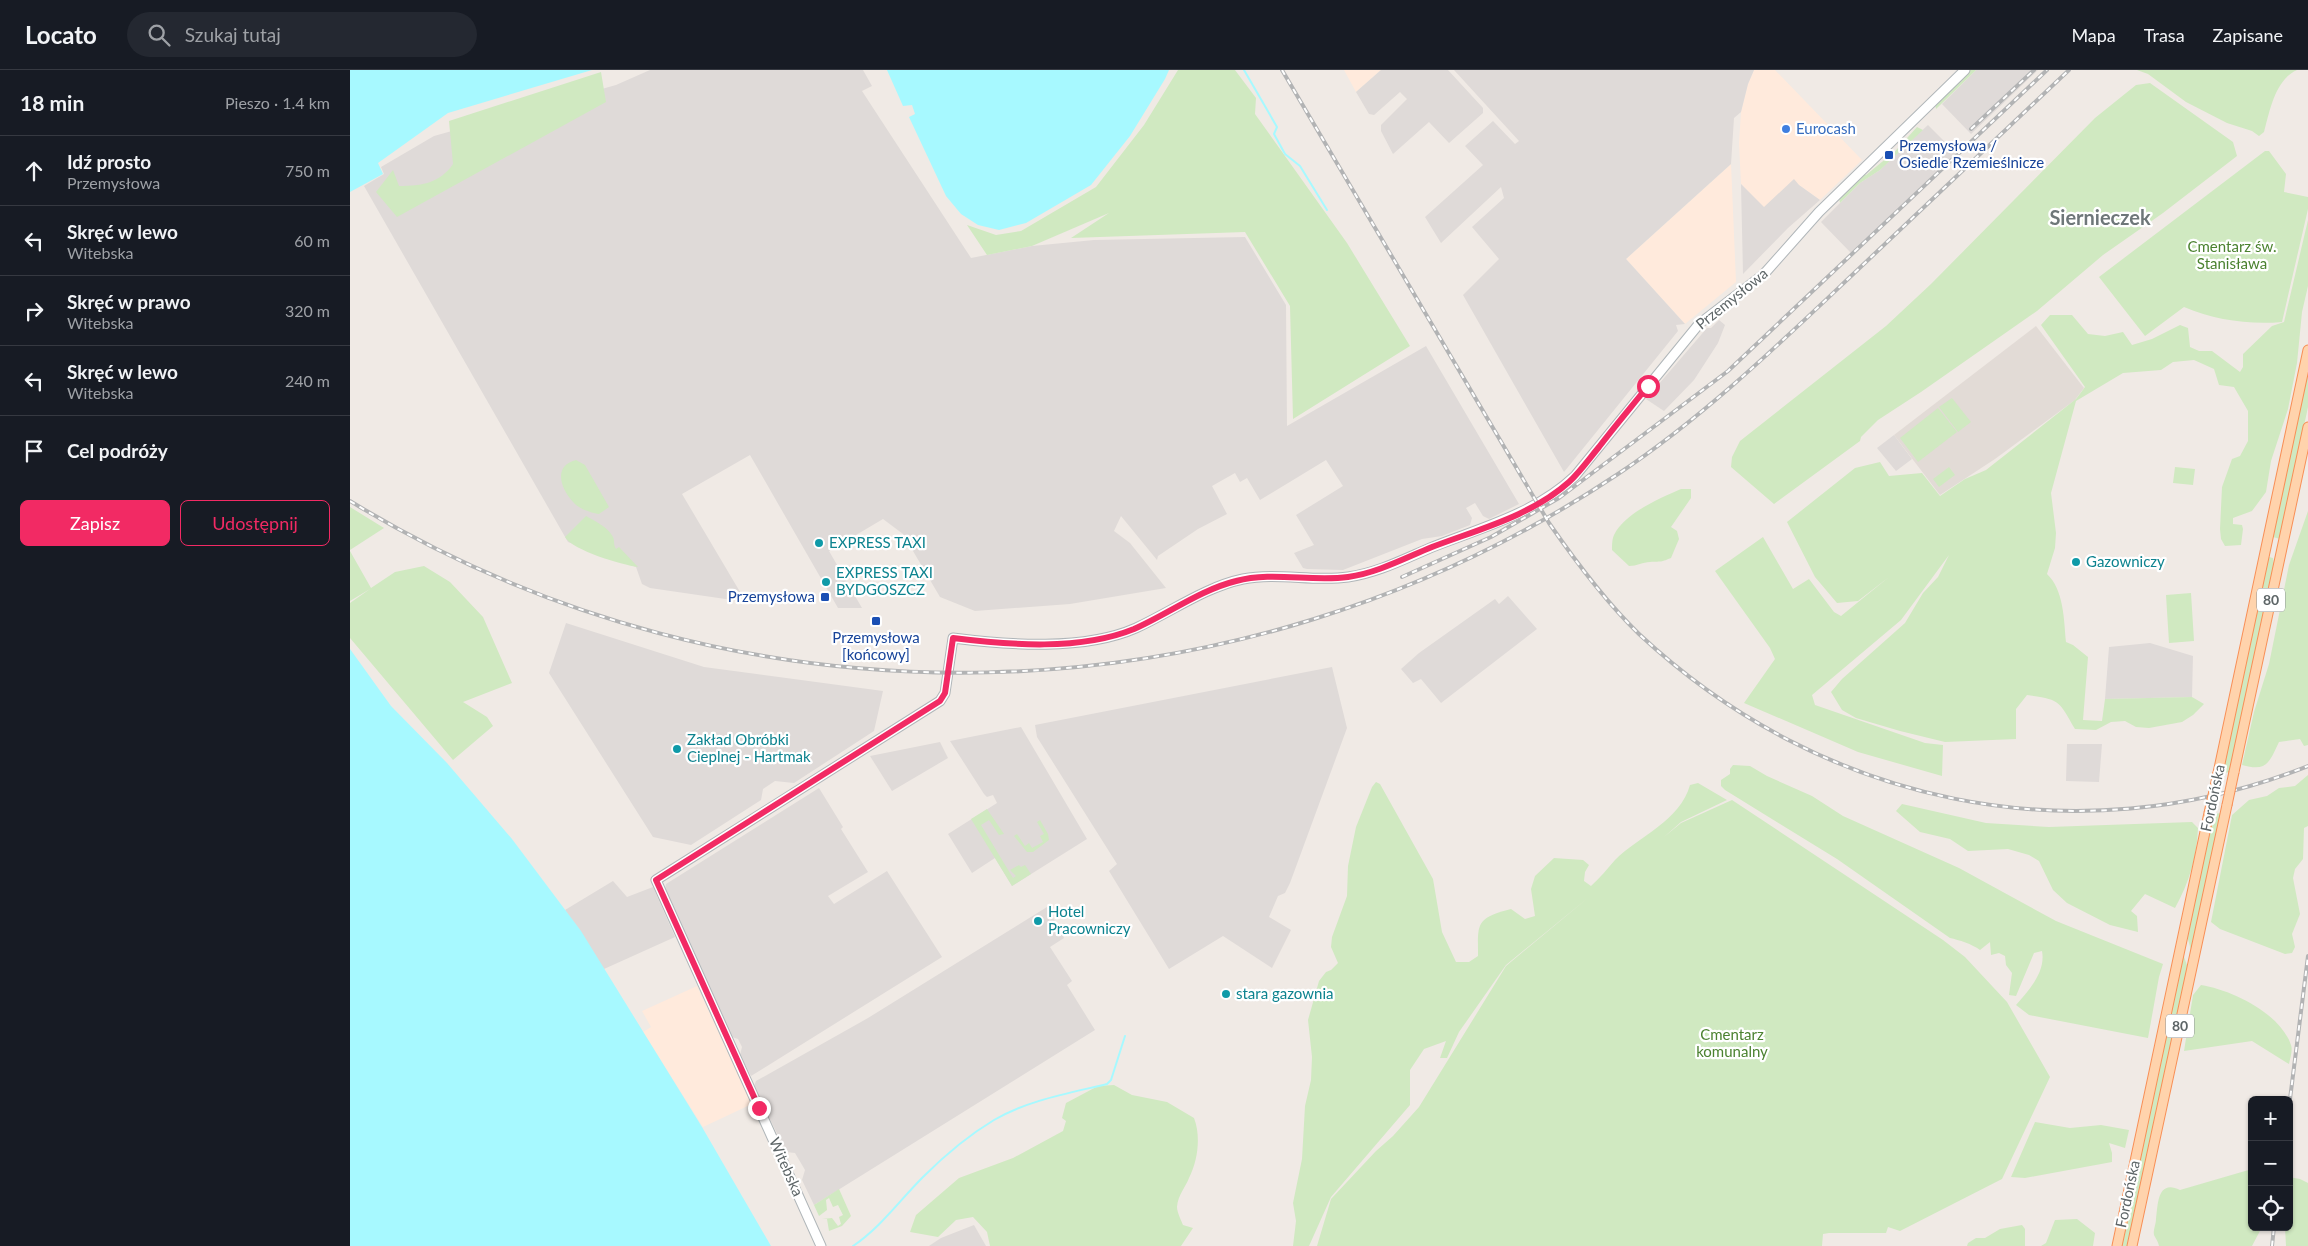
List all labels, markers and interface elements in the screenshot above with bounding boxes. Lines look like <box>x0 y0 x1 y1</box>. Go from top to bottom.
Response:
search box <box>127 12 477 57</box>
text: Locato <box>25 20 97 49</box>
icon: search <box>145 21 173 49</box>
text: Szukaj tutaj <box>185 23 281 46</box>
text: Mapa <box>2071 24 2116 46</box>
text: Trasa <box>2144 24 2185 46</box>
text: Zapisane <box>2213 24 2283 46</box>
text: 18 min <box>20 90 84 115</box>
text: Pieszo · 1.4 km <box>225 93 330 112</box>
place label: Eurocash <box>1796 119 1856 137</box>
marker: Eurocash <box>1780 123 1792 135</box>
place label: Przemysłowa / Osiedle Rzemieślnicze <box>1899 136 2044 171</box>
marker: Przemysłowa / Osiedle Rzemieślnicze <box>1883 149 1895 161</box>
text: Idź prosto <box>67 150 151 173</box>
icon: ahead <box>20 157 48 185</box>
text: 750 m <box>285 161 330 180</box>
text: Przemysłowa <box>67 173 160 192</box>
district label: Siernieczek <box>2049 205 2151 229</box>
text: Skręć w lewo <box>67 220 178 243</box>
icon: left <box>20 227 48 255</box>
text: 60 m <box>294 231 330 250</box>
park label: Cmentarz św. Stanisława <box>2188 237 2276 272</box>
text: Witebska <box>67 243 133 262</box>
street label: Przemysłowa <box>1692 264 1771 333</box>
text: Skręć w prawo <box>67 290 191 313</box>
icon: right <box>20 297 48 325</box>
text: 320 m <box>285 301 330 320</box>
text: Witebska <box>67 313 133 332</box>
text: Skręć w lewo <box>67 360 178 383</box>
icon: left <box>20 367 48 395</box>
text: 240 m <box>285 371 330 390</box>
route start <box>1637 375 1660 398</box>
text: Witebska <box>67 383 133 402</box>
icon: arrive <box>20 437 48 465</box>
text: Cel podróży <box>67 439 168 462</box>
button: Zapisz <box>20 500 170 546</box>
button: Udostępnij <box>180 500 330 546</box>
place label: EXPRESS TAXI <box>829 533 926 551</box>
marker: EXPRESS TAXI <box>813 537 825 549</box>
place label: Gazowniczy <box>2086 552 2165 570</box>
marker: Gazowniczy <box>2070 556 2082 568</box>
place label: EXPRESS TAXI BYDGOSZCZ <box>836 563 933 598</box>
marker: EXPRESS TAXI BYDGOSZCZ <box>820 576 832 588</box>
place label: Przemysłowa <box>728 587 815 605</box>
road number: 80 <box>2257 588 2285 612</box>
marker: Przemysłowa <box>819 591 831 603</box>
marker: Przemysłowa [końcowy] <box>870 615 882 627</box>
place label: Przemysłowa [końcowy] <box>832 628 920 663</box>
place label: Zakład Obróbki Cieplnej - Hartmak <box>687 730 811 765</box>
marker: Zakład Obróbki Cieplnej - Hartmak <box>671 743 683 755</box>
street label: Fordońska <box>2196 762 2228 833</box>
place label: Hotel Pracowniczy <box>1048 902 1131 937</box>
marker: Hotel Pracowniczy <box>1032 915 1044 927</box>
place label: stara gazownia <box>1236 984 1333 1002</box>
marker: stara gazownia <box>1220 988 1232 1000</box>
road number: 80 <box>2166 1014 2194 1038</box>
park label: Cmentarz komunalny <box>1696 1025 1768 1060</box>
map controls <box>2248 1096 2293 1231</box>
button: + <box>2248 1096 2293 1141</box>
route end <box>748 1097 771 1120</box>
street label: Witebska <box>766 1134 808 1199</box>
button: − <box>2248 1141 2293 1186</box>
street label: Fordońska <box>2111 1158 2143 1229</box>
button: locate <box>2248 1186 2293 1231</box>

